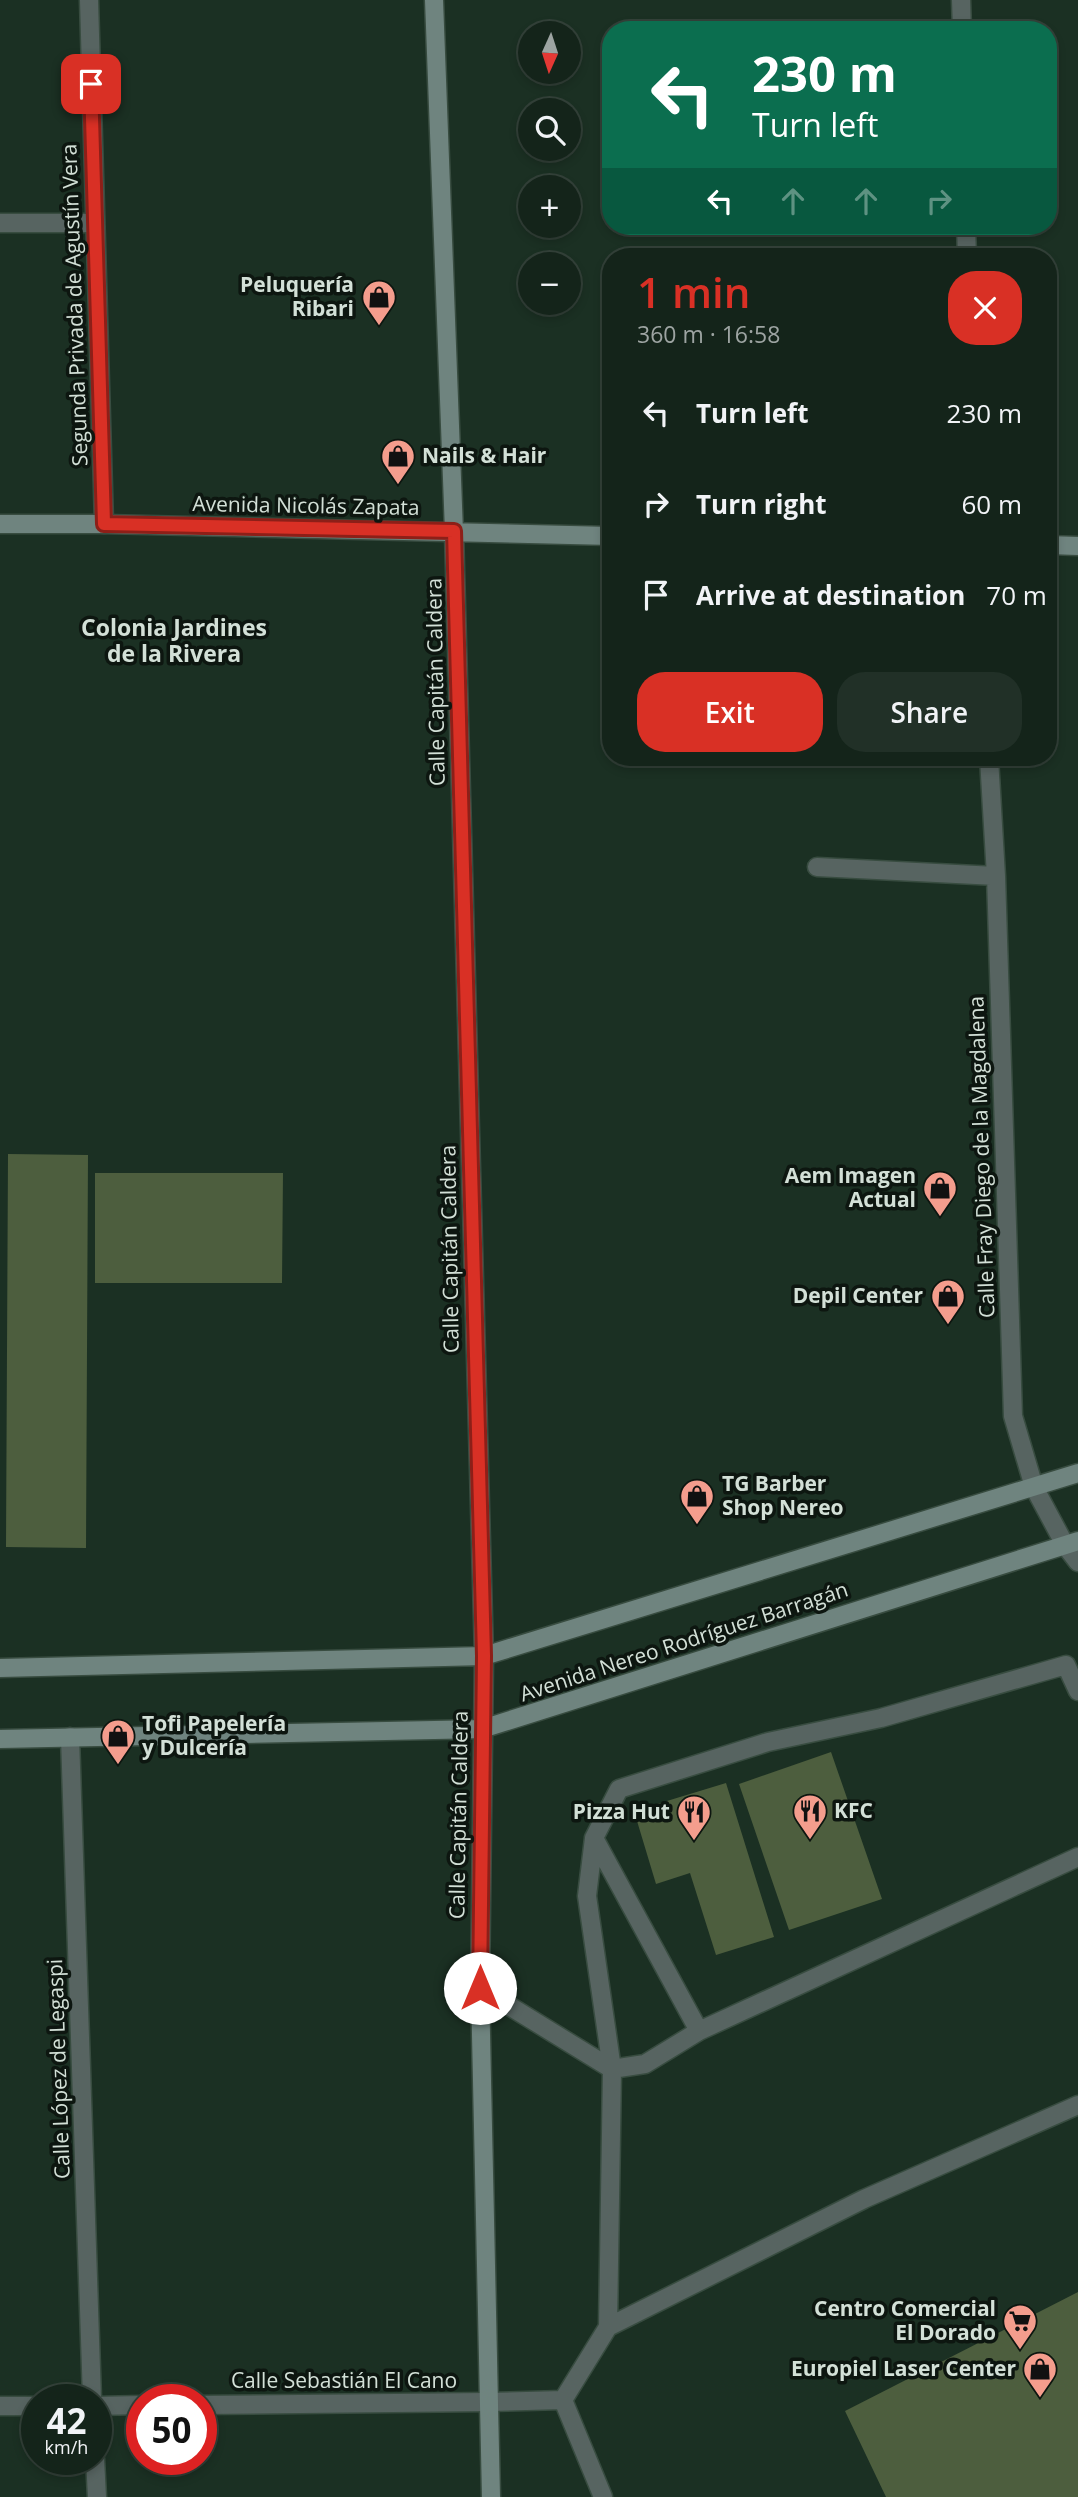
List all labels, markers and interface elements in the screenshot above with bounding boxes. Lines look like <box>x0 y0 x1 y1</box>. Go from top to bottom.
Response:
north arrow <box>518 21 581 84</box>
map controls <box>518 21 581 315</box>
text: 230 m <box>752 40 897 106</box>
icon: left <box>637 49 728 140</box>
pin <box>61 54 121 114</box>
icon: arrive <box>72 65 110 103</box>
button: search <box>518 98 581 161</box>
text: Turn left <box>752 103 878 146</box>
street label: Segunda Privada de Agustín Vera <box>54 143 94 467</box>
button: + <box>518 175 581 238</box>
icon: left <box>701 182 739 220</box>
icon: ahead <box>774 182 812 220</box>
icon: ahead <box>847 182 885 220</box>
icon: right <box>920 182 958 220</box>
button: − <box>518 252 581 315</box>
text: 1 min <box>637 263 750 320</box>
place label: Peluquería Ribari <box>240 270 354 322</box>
button: close <box>948 271 1022 345</box>
shop icon: Peluquería Ribari <box>360 278 398 327</box>
text: 360 m · 16:58 <box>637 318 780 350</box>
icon: left <box>637 394 675 432</box>
text: Turn left <box>696 395 808 431</box>
text: 230 m <box>947 395 1022 431</box>
shop icon: Nails & Hair <box>379 437 417 486</box>
place label: Nails & Hair <box>422 441 547 469</box>
icon: right <box>637 485 675 523</box>
text: Turn right <box>696 486 827 522</box>
text: 60 m <box>961 486 1022 522</box>
street label: Avenida Nicolás Zapata <box>192 489 420 521</box>
icon: arrive <box>637 576 675 614</box>
text: Arrive at destination <box>696 577 965 613</box>
text: 70 m <box>986 577 1047 613</box>
street label: Calle Capitán Caldera <box>419 578 451 786</box>
district label: Colonia Jardines de la Rivera <box>81 611 267 669</box>
button: Exit <box>637 672 823 752</box>
button: Share <box>837 672 1022 752</box>
street label: Calle Fray Diego de la Magdalena <box>961 996 1001 1319</box>
street label: Calle Capitán Caldera <box>433 1145 465 1353</box>
place label: Aem Imagen Actual <box>785 1161 916 1213</box>
shop icon: Aem Imagen Actual <box>921 1169 959 1218</box>
shop icon: Depil Center <box>929 1277 967 1326</box>
place label: Depil Center <box>793 1281 923 1309</box>
place label: TG Barber Shop Nereo <box>722 1469 844 1521</box>
shop icon: TG Barber Shop Nereo <box>678 1477 716 1526</box>
street label: Avenida Nereo Rodríguez Barragán <box>516 1575 851 1707</box>
place label: Tofi Papelería y Dulcería <box>142 1709 286 1761</box>
street label: Calle Capitán Caldera <box>442 1711 474 1919</box>
shop icon: Tofi Papelería y Dulcería <box>99 1717 137 1766</box>
restaurant icon: KFC <box>791 1792 829 1841</box>
restaurant icon: Pizza Hut <box>675 1793 713 1842</box>
place label: KFC <box>834 1796 873 1824</box>
place label: Pizza Hut <box>573 1797 670 1825</box>
position arrow <box>443 1951 517 2025</box>
street label: Calle López de Legaspi <box>40 1958 76 2180</box>
place label: Centro Comercial El Dorado <box>814 2294 996 2346</box>
supermarket icon: Centro Comercial El Dorado <box>1001 2302 1039 2351</box>
shop icon: Europiel Laser Center <box>1021 2350 1059 2399</box>
place label: Europiel Laser Center <box>791 2354 1016 2382</box>
street label: Calle Sebastián El Cano <box>231 2366 457 2394</box>
speed limit sign: 50 <box>126 2384 217 2475</box>
text: 42 <box>46 2397 87 2444</box>
text: km/h <box>45 2435 88 2459</box>

